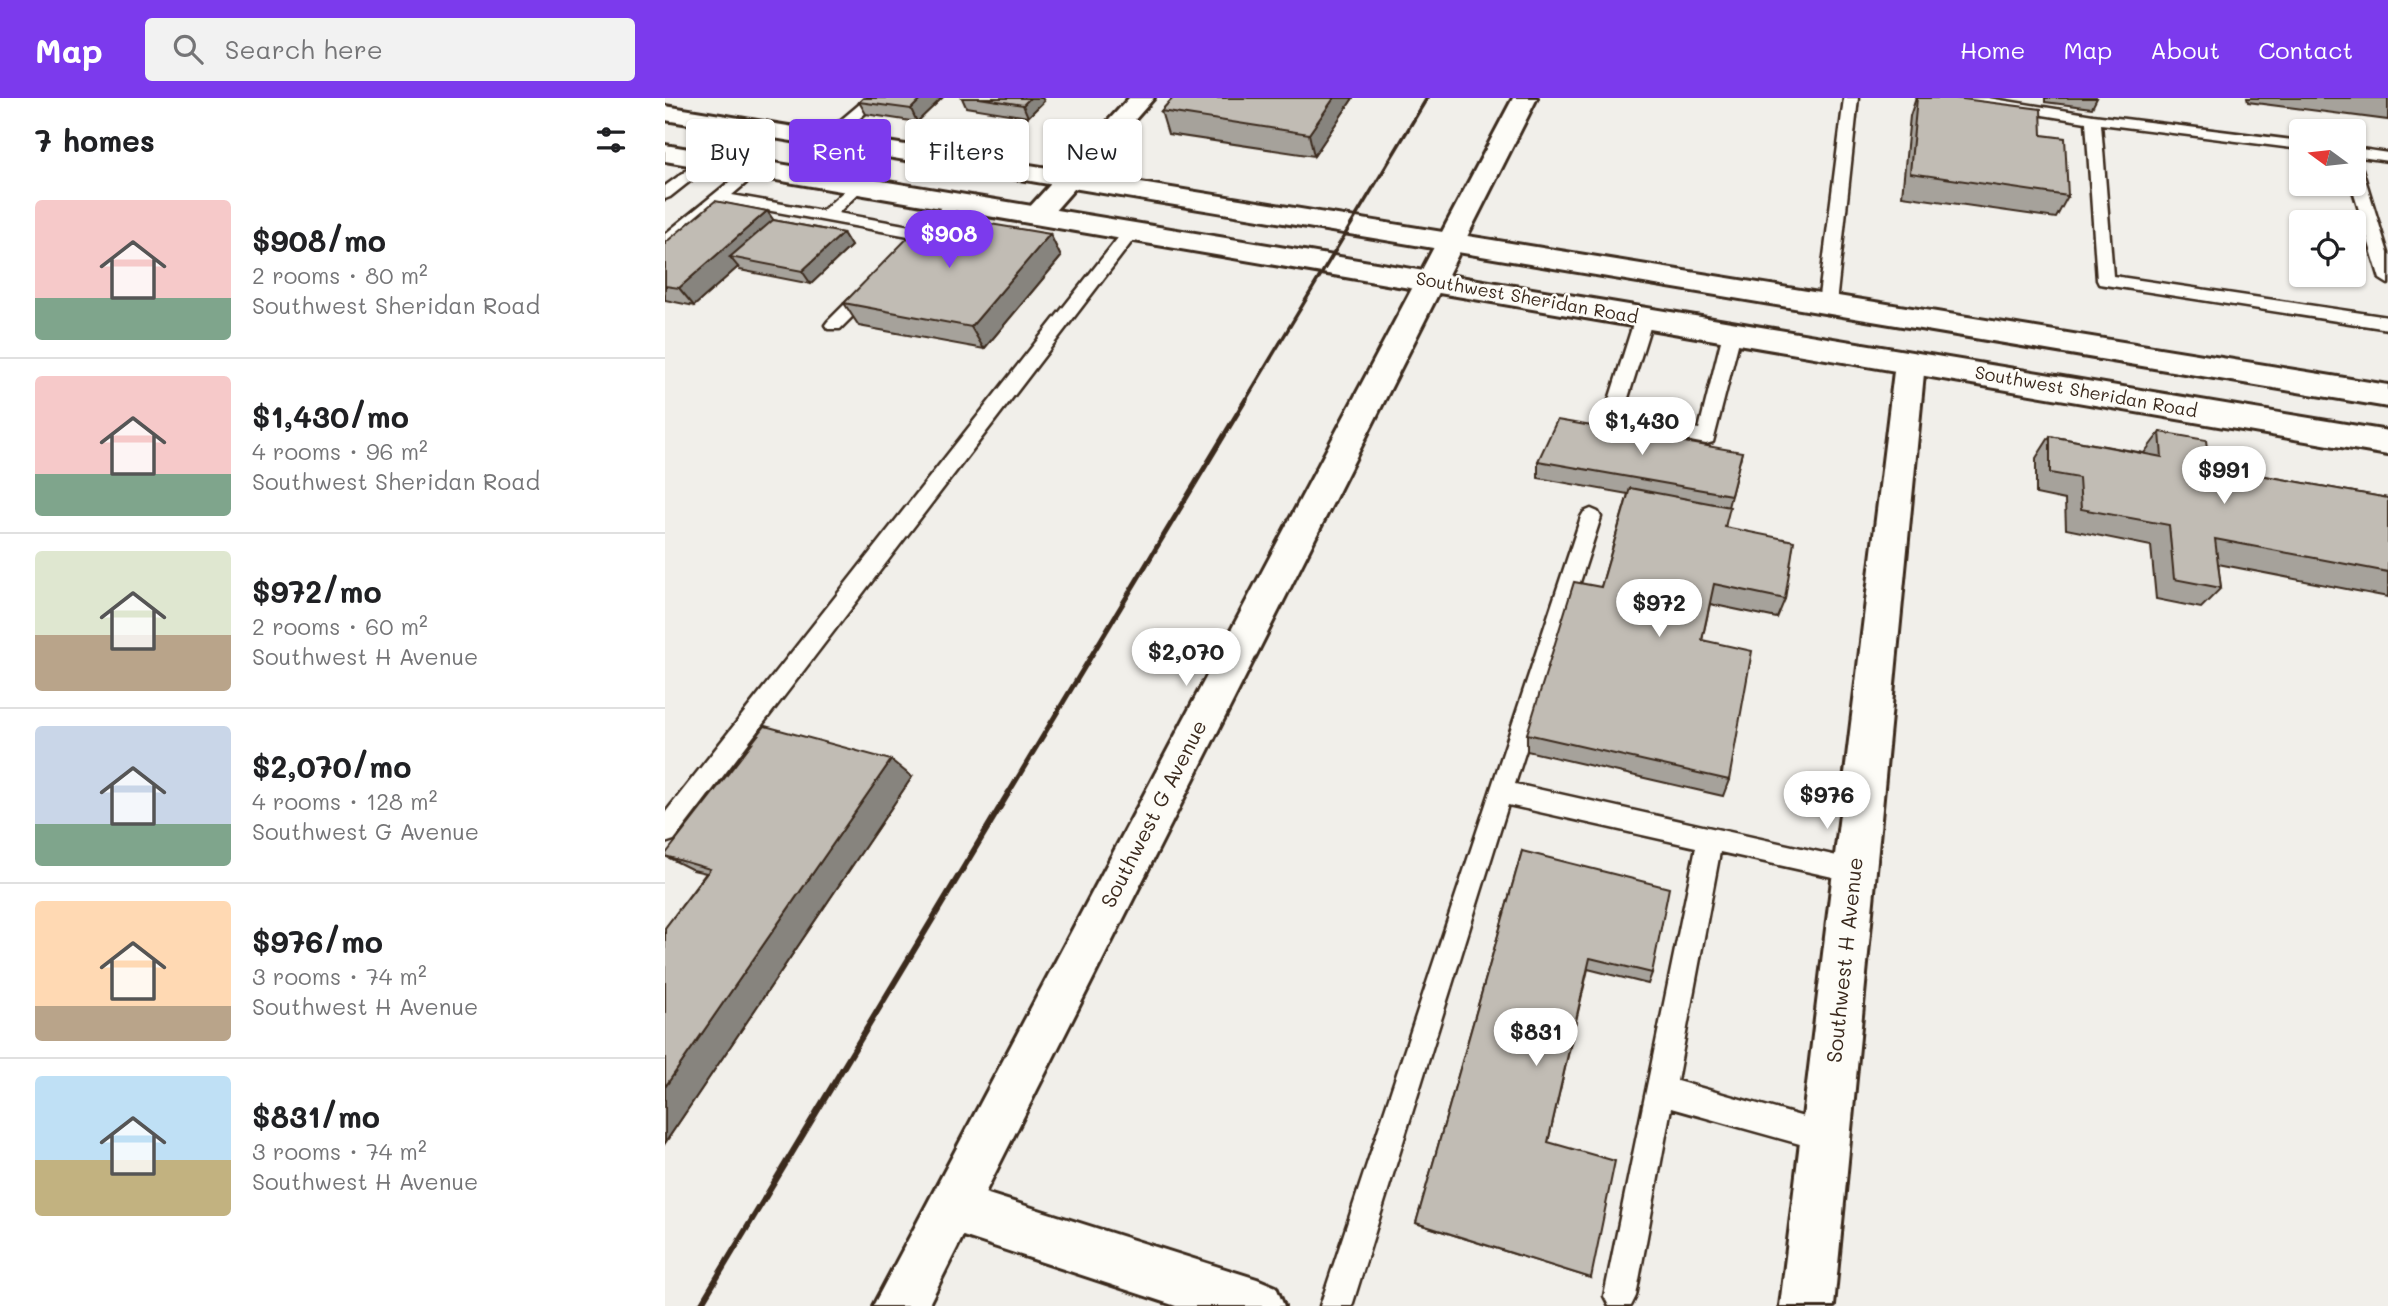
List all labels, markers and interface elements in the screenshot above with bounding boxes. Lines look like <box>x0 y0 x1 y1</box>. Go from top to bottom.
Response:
search box <box>145 18 635 81</box>
text: Map <box>35 28 103 71</box>
icon: search <box>169 30 207 68</box>
text: Search here <box>225 32 383 66</box>
text: Home <box>1960 34 2025 65</box>
text: Map <box>2063 34 2112 65</box>
text: About <box>2150 34 2220 65</box>
text: Contact <box>2258 34 2353 65</box>
chip: Buy <box>686 119 775 182</box>
chip: Rent <box>789 119 891 182</box>
chip: Filters <box>905 119 1029 182</box>
chip: New <box>1043 119 1142 182</box>
north arrow <box>2289 119 2366 196</box>
map controls <box>2289 119 2366 287</box>
text: 7 homes <box>35 120 155 160</box>
icon: filters <box>592 121 630 159</box>
button: locate <box>2289 210 2366 287</box>
pin: $908 <box>908 211 990 270</box>
text: $908 <box>920 218 978 248</box>
text: $908/mo <box>252 220 386 260</box>
icon: home <box>91 228 175 312</box>
text: 2 rooms · 80 m² <box>252 260 428 290</box>
street label: Southwest Sheridan Road <box>1414 266 1640 328</box>
text: Southwest Sheridan Road <box>252 290 540 320</box>
street label: Southwest Sheridan Road <box>1973 360 2199 422</box>
text: $1,430/mo <box>252 396 409 436</box>
pin: $1,430 <box>1585 398 1699 457</box>
icon: home <box>91 404 175 488</box>
text: $1,430 <box>1605 405 1679 435</box>
text: 4 rooms · 96 m² <box>252 436 428 466</box>
pin: $991 <box>2183 446 2265 506</box>
text: $991 <box>2198 454 2250 484</box>
text: Southwest Sheridan Road <box>252 466 540 496</box>
text: $972/mo <box>252 571 382 611</box>
icon: home <box>91 579 175 663</box>
pin: $972 <box>1618 580 1700 639</box>
text: $972 <box>1632 587 1686 617</box>
text: 2 rooms · 60 m² <box>252 611 428 641</box>
pin: $2,070 <box>1129 628 1243 688</box>
text: $2,070 <box>1148 636 1224 666</box>
text: Southwest H Avenue <box>252 641 478 671</box>
street label: Southwest G Avenue <box>1094 715 1212 912</box>
text: $2,070/mo <box>252 746 411 786</box>
icon: home <box>91 754 175 838</box>
pin: $976 <box>1786 772 1868 831</box>
text: $976 <box>1800 779 1854 809</box>
text: 4 rooms · 128 m² <box>252 786 437 816</box>
text: Southwest G Avenue <box>252 816 479 846</box>
street label: Southwest H Avenue <box>1819 856 1868 1064</box>
text: $976/mo <box>252 921 383 961</box>
icon: home <box>91 929 175 1013</box>
text: 3 rooms · 74 m² <box>252 961 427 991</box>
text: Southwest H Avenue <box>252 991 478 1021</box>
pin: $831 <box>1495 1009 1577 1068</box>
text: $831 <box>1510 1016 1562 1046</box>
text: $831/mo <box>252 1096 380 1136</box>
icon: home <box>91 1104 175 1188</box>
text: 3 rooms · 74 m² <box>252 1136 427 1166</box>
text: Southwest H Avenue <box>252 1166 478 1196</box>

